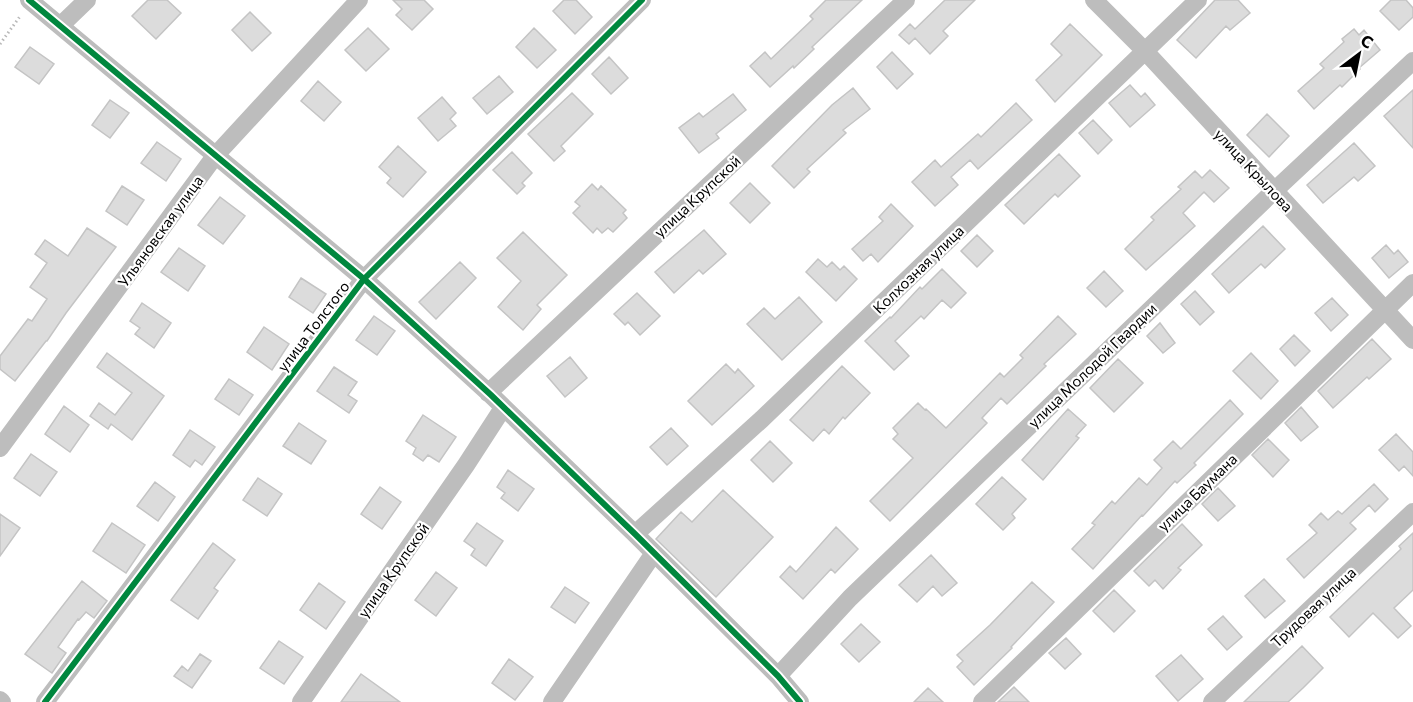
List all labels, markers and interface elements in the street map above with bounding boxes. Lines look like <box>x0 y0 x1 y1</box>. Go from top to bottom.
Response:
north arrow <box>1329 24 1389 84</box>
text: С <box>1358 30 1377 52</box>
street label: улица Крылова <box>1211 125 1297 215</box>
street label: улица Крупской <box>650 151 744 241</box>
street label: Ульяновская улица <box>114 172 206 290</box>
street label: Колхозная улица <box>869 221 967 317</box>
street label: улица Толстого <box>273 277 353 375</box>
street label: улица Молодой Гвардии <box>1024 299 1160 431</box>
street label: улица Баумана <box>1154 450 1240 534</box>
street label: улица Крупской <box>354 519 432 621</box>
street label: Трудовая улица <box>1267 563 1359 651</box>

